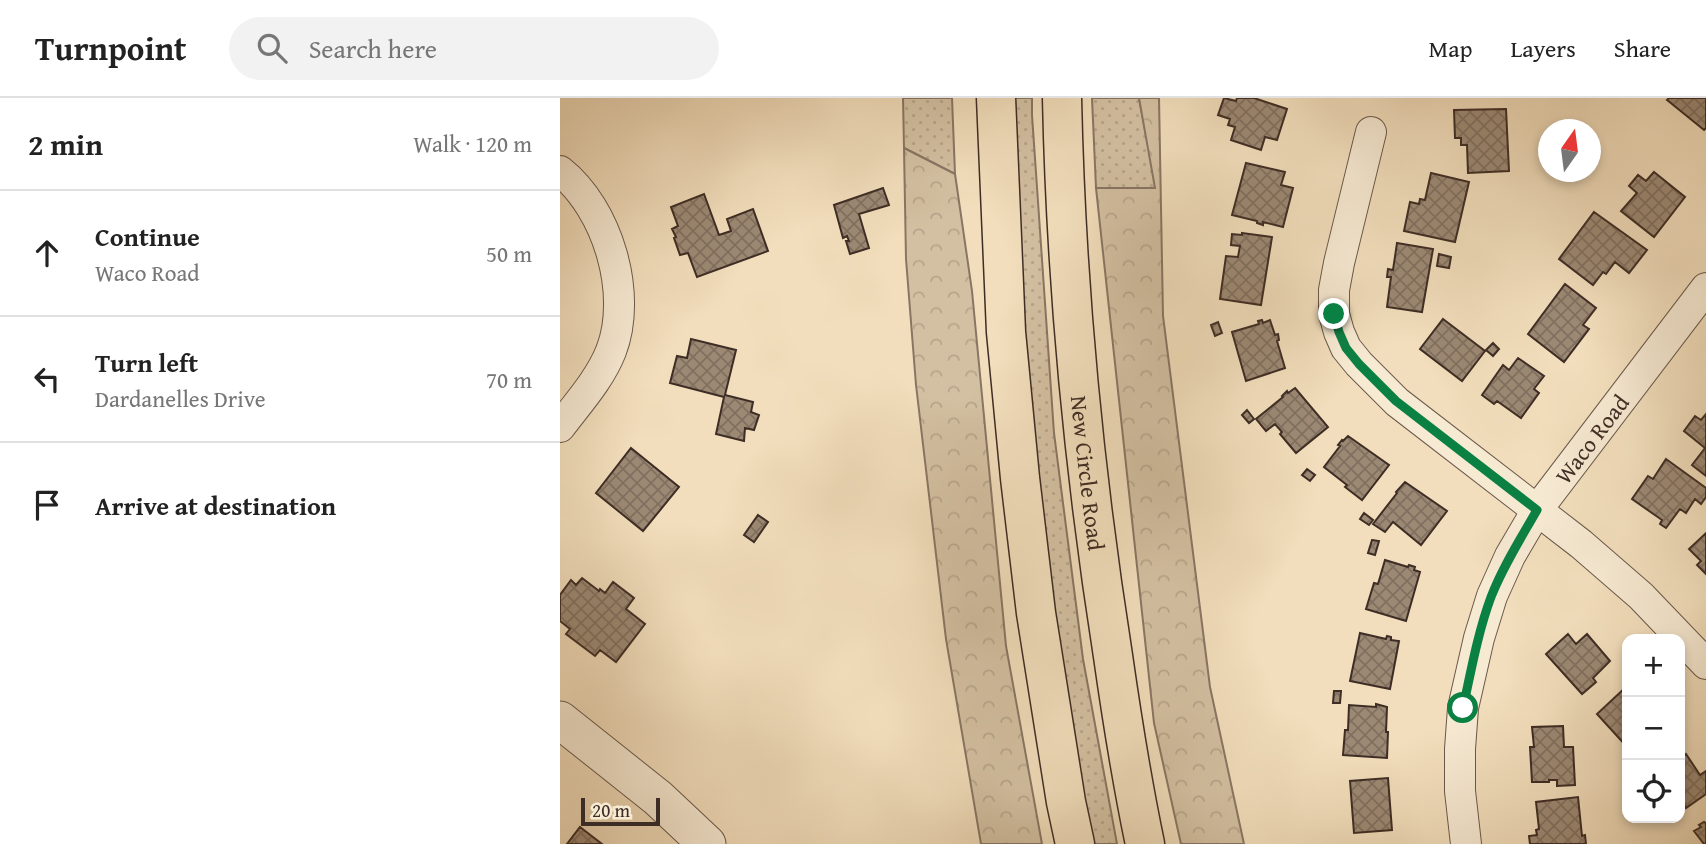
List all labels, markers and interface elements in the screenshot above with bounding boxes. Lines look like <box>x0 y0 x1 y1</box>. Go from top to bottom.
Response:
search box <box>229 17 719 80</box>
text: Turnpoint <box>35 24 187 72</box>
icon: search <box>253 29 291 67</box>
text: Search here <box>309 29 437 68</box>
text: Map <box>1429 31 1472 66</box>
text: Layers <box>1510 31 1576 66</box>
text: Share <box>1614 31 1671 66</box>
north arrow <box>1538 119 1601 182</box>
text: 2 min <box>28 122 103 166</box>
text: Walk · 120 m <box>413 127 532 160</box>
text: Continue <box>95 217 200 256</box>
icon: ahead <box>28 234 66 272</box>
text: 50 m <box>486 237 532 270</box>
text: Waco Road <box>95 256 200 289</box>
route end <box>1318 298 1349 329</box>
text: Turn left <box>95 343 198 382</box>
icon: left <box>28 360 66 398</box>
text: 70 m <box>486 363 532 396</box>
text: Dardanelles Drive <box>95 382 265 415</box>
street label: Waco Road <box>1546 386 1637 490</box>
street label: New Circle Road <box>1063 394 1114 553</box>
icon: arrive <box>28 486 66 524</box>
text: Arrive at destination <box>95 486 336 525</box>
map controls <box>1622 634 1685 823</box>
button: + <box>1622 634 1685 697</box>
route start <box>1447 692 1478 723</box>
button: − <box>1622 697 1685 760</box>
button: locate <box>1622 760 1685 823</box>
scale bar <box>581 795 660 827</box>
text: 20 m <box>592 796 630 824</box>

